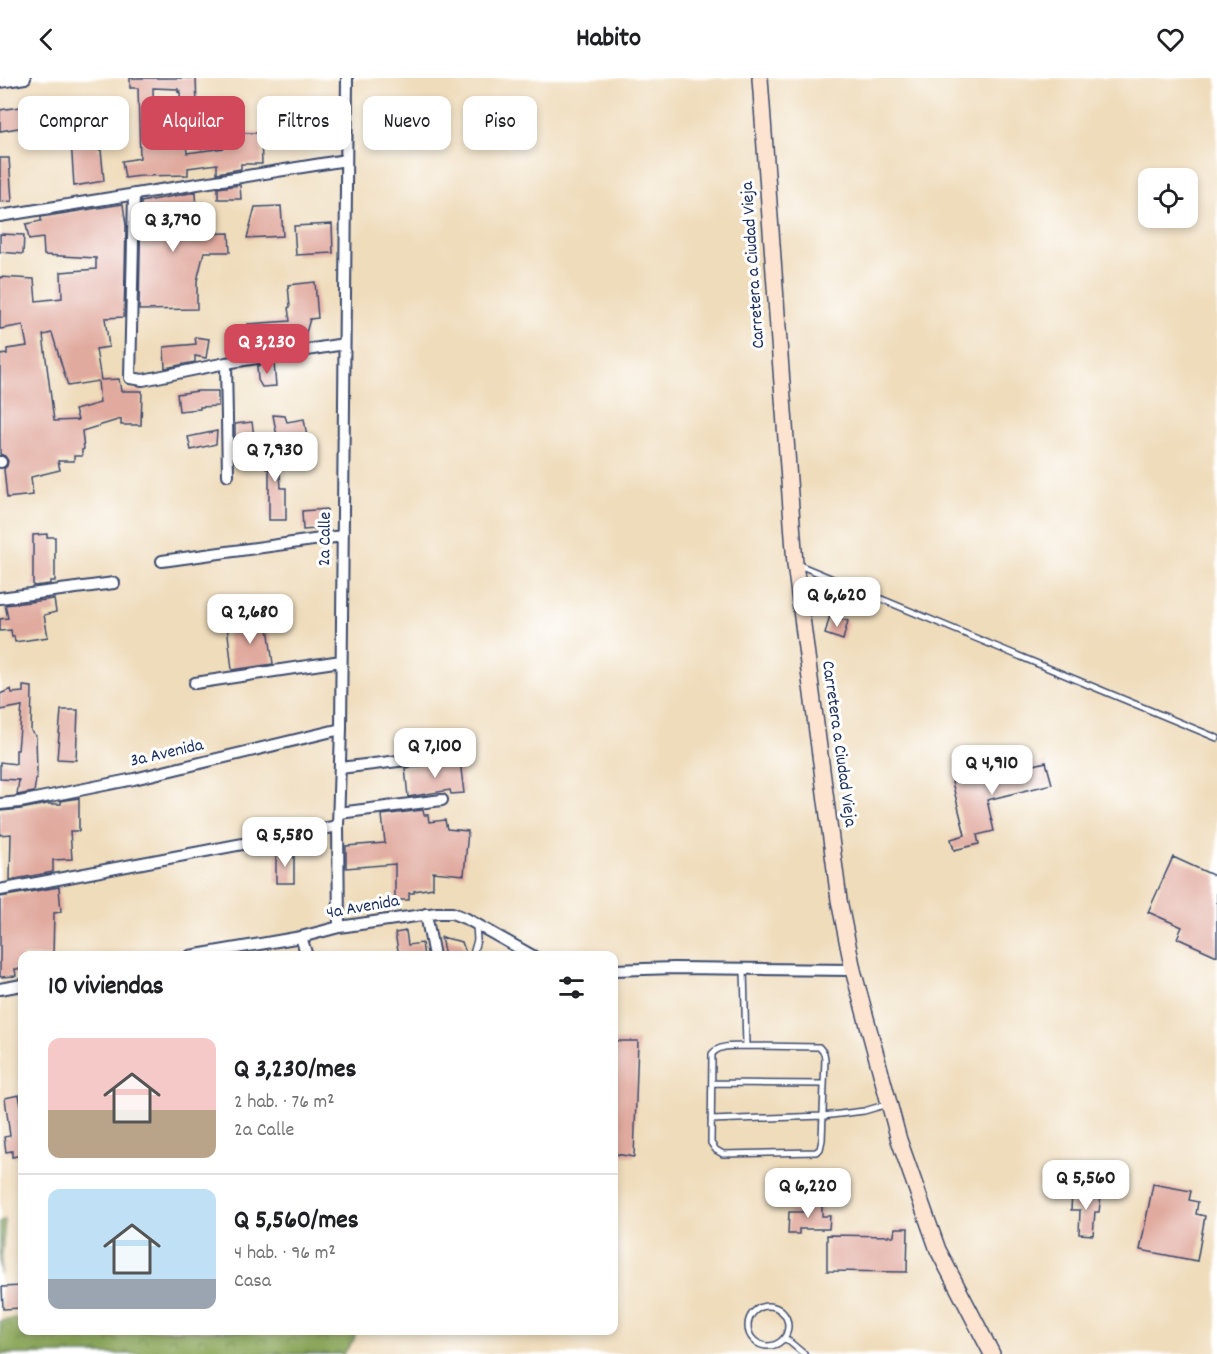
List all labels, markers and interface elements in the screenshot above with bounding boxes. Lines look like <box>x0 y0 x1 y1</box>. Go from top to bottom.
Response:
text: Habito <box>576 20 641 59</box>
icon: back <box>30 23 63 56</box>
icon: heart <box>1154 23 1187 56</box>
chip: Comprar <box>18 96 129 150</box>
chip: Alquilar <box>141 96 245 150</box>
chip: Filtros <box>257 96 351 150</box>
chip: Nuevo <box>363 96 451 150</box>
chip: Piso <box>463 96 537 150</box>
map controls <box>1138 168 1198 228</box>
button: locate <box>1138 168 1198 228</box>
street label: Carretera a Ciudad Vieja <box>736 180 772 349</box>
pin: Q 3,790 <box>118 202 228 253</box>
text: Q 3,790 <box>145 207 201 235</box>
pin: Q 3,230 <box>212 324 322 375</box>
text: Q 3,230 <box>238 329 296 357</box>
pin: Q 7,930 <box>220 432 330 483</box>
text: Q 7,930 <box>247 437 303 465</box>
street label: 2a Calle <box>313 512 339 566</box>
pin: Q 6,620 <box>782 577 892 628</box>
text: Q 6,620 <box>807 582 867 610</box>
pin: Q 2,680 <box>195 594 305 645</box>
text: Q 2,680 <box>221 599 279 627</box>
street label: Carretera a Ciudad Vieja <box>814 659 862 829</box>
pin: Q 7,100 <box>380 728 490 779</box>
street label: 3a Avenida <box>128 733 207 775</box>
text: Q 7,100 <box>408 733 462 761</box>
pin: Q 4,910 <box>937 745 1047 796</box>
text: Q 4,910 <box>966 750 1018 778</box>
pin: Q 5,580 <box>230 817 340 868</box>
text: Q 5,580 <box>256 822 314 850</box>
street label: 4a Avenida <box>324 889 402 927</box>
text: 10 viviendas <box>48 969 164 1006</box>
icon: filters <box>555 971 588 1004</box>
text: Q 3,230/mes <box>234 1052 356 1089</box>
icon: home <box>96 1062 168 1134</box>
text: 2 hab. · 76 m² <box>234 1089 335 1117</box>
text: 2a Calle <box>234 1117 294 1145</box>
pin: Q 5,560 <box>1031 1160 1141 1211</box>
text: Q 5,560 <box>1056 1165 1116 1193</box>
pin: Q 6,220 <box>753 1168 863 1219</box>
text: Q 6,220 <box>779 1173 837 1201</box>
text: Q 5,560/mes <box>234 1203 359 1240</box>
icon: home <box>96 1213 168 1285</box>
text: 4 hab. · 96 m² <box>234 1240 336 1268</box>
text: Casa <box>234 1268 271 1296</box>

